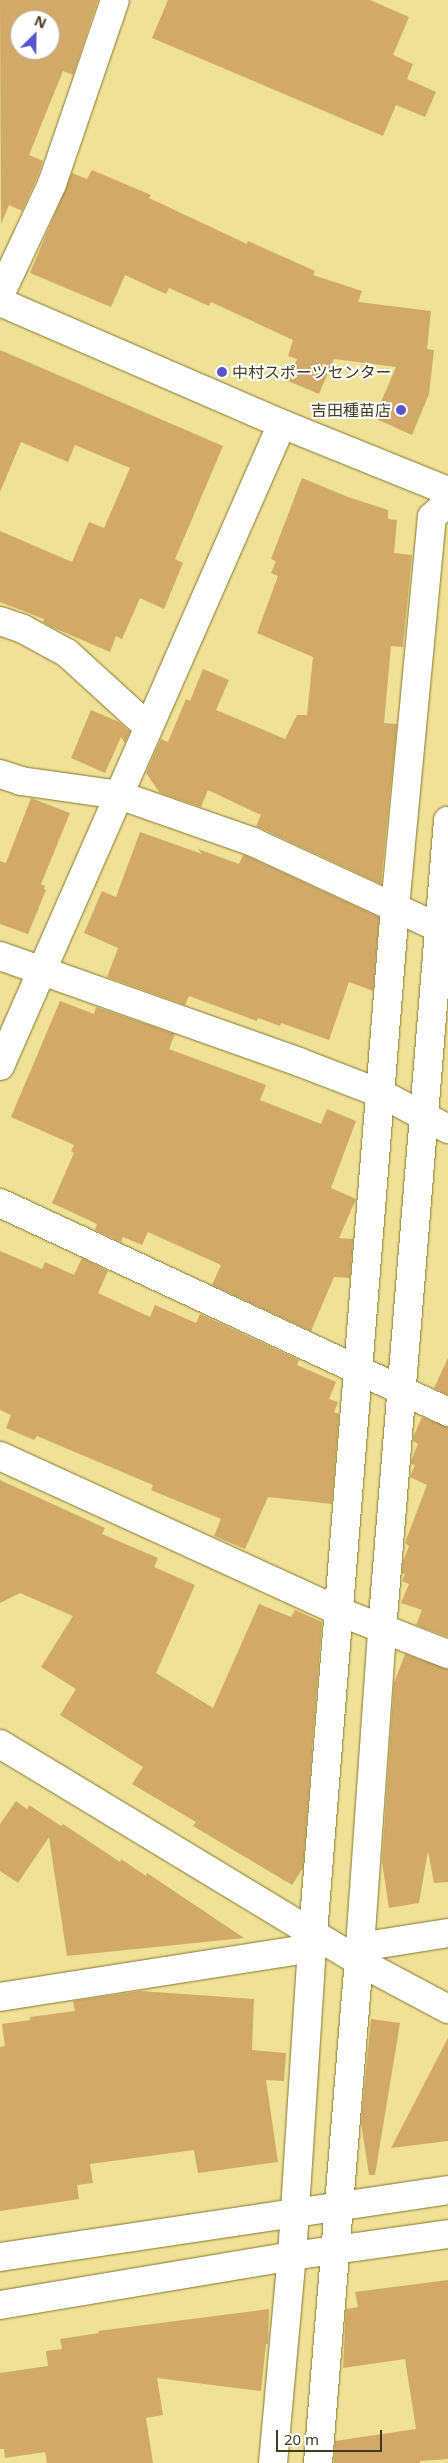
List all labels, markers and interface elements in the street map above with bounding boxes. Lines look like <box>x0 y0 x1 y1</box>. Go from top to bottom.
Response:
north arrow <box>10 10 60 60</box>
text: N <box>32 11 50 33</box>
place label: 中村スポーツセンター <box>232 362 392 382</box>
marker: 中村スポーツセンター <box>216 366 228 378</box>
place label: 吉田種苗店 <box>311 400 391 420</box>
marker: 吉田種苗店 <box>395 404 407 416</box>
scale bar <box>278 2420 384 2452</box>
text: 20 m <box>284 2429 319 2449</box>

